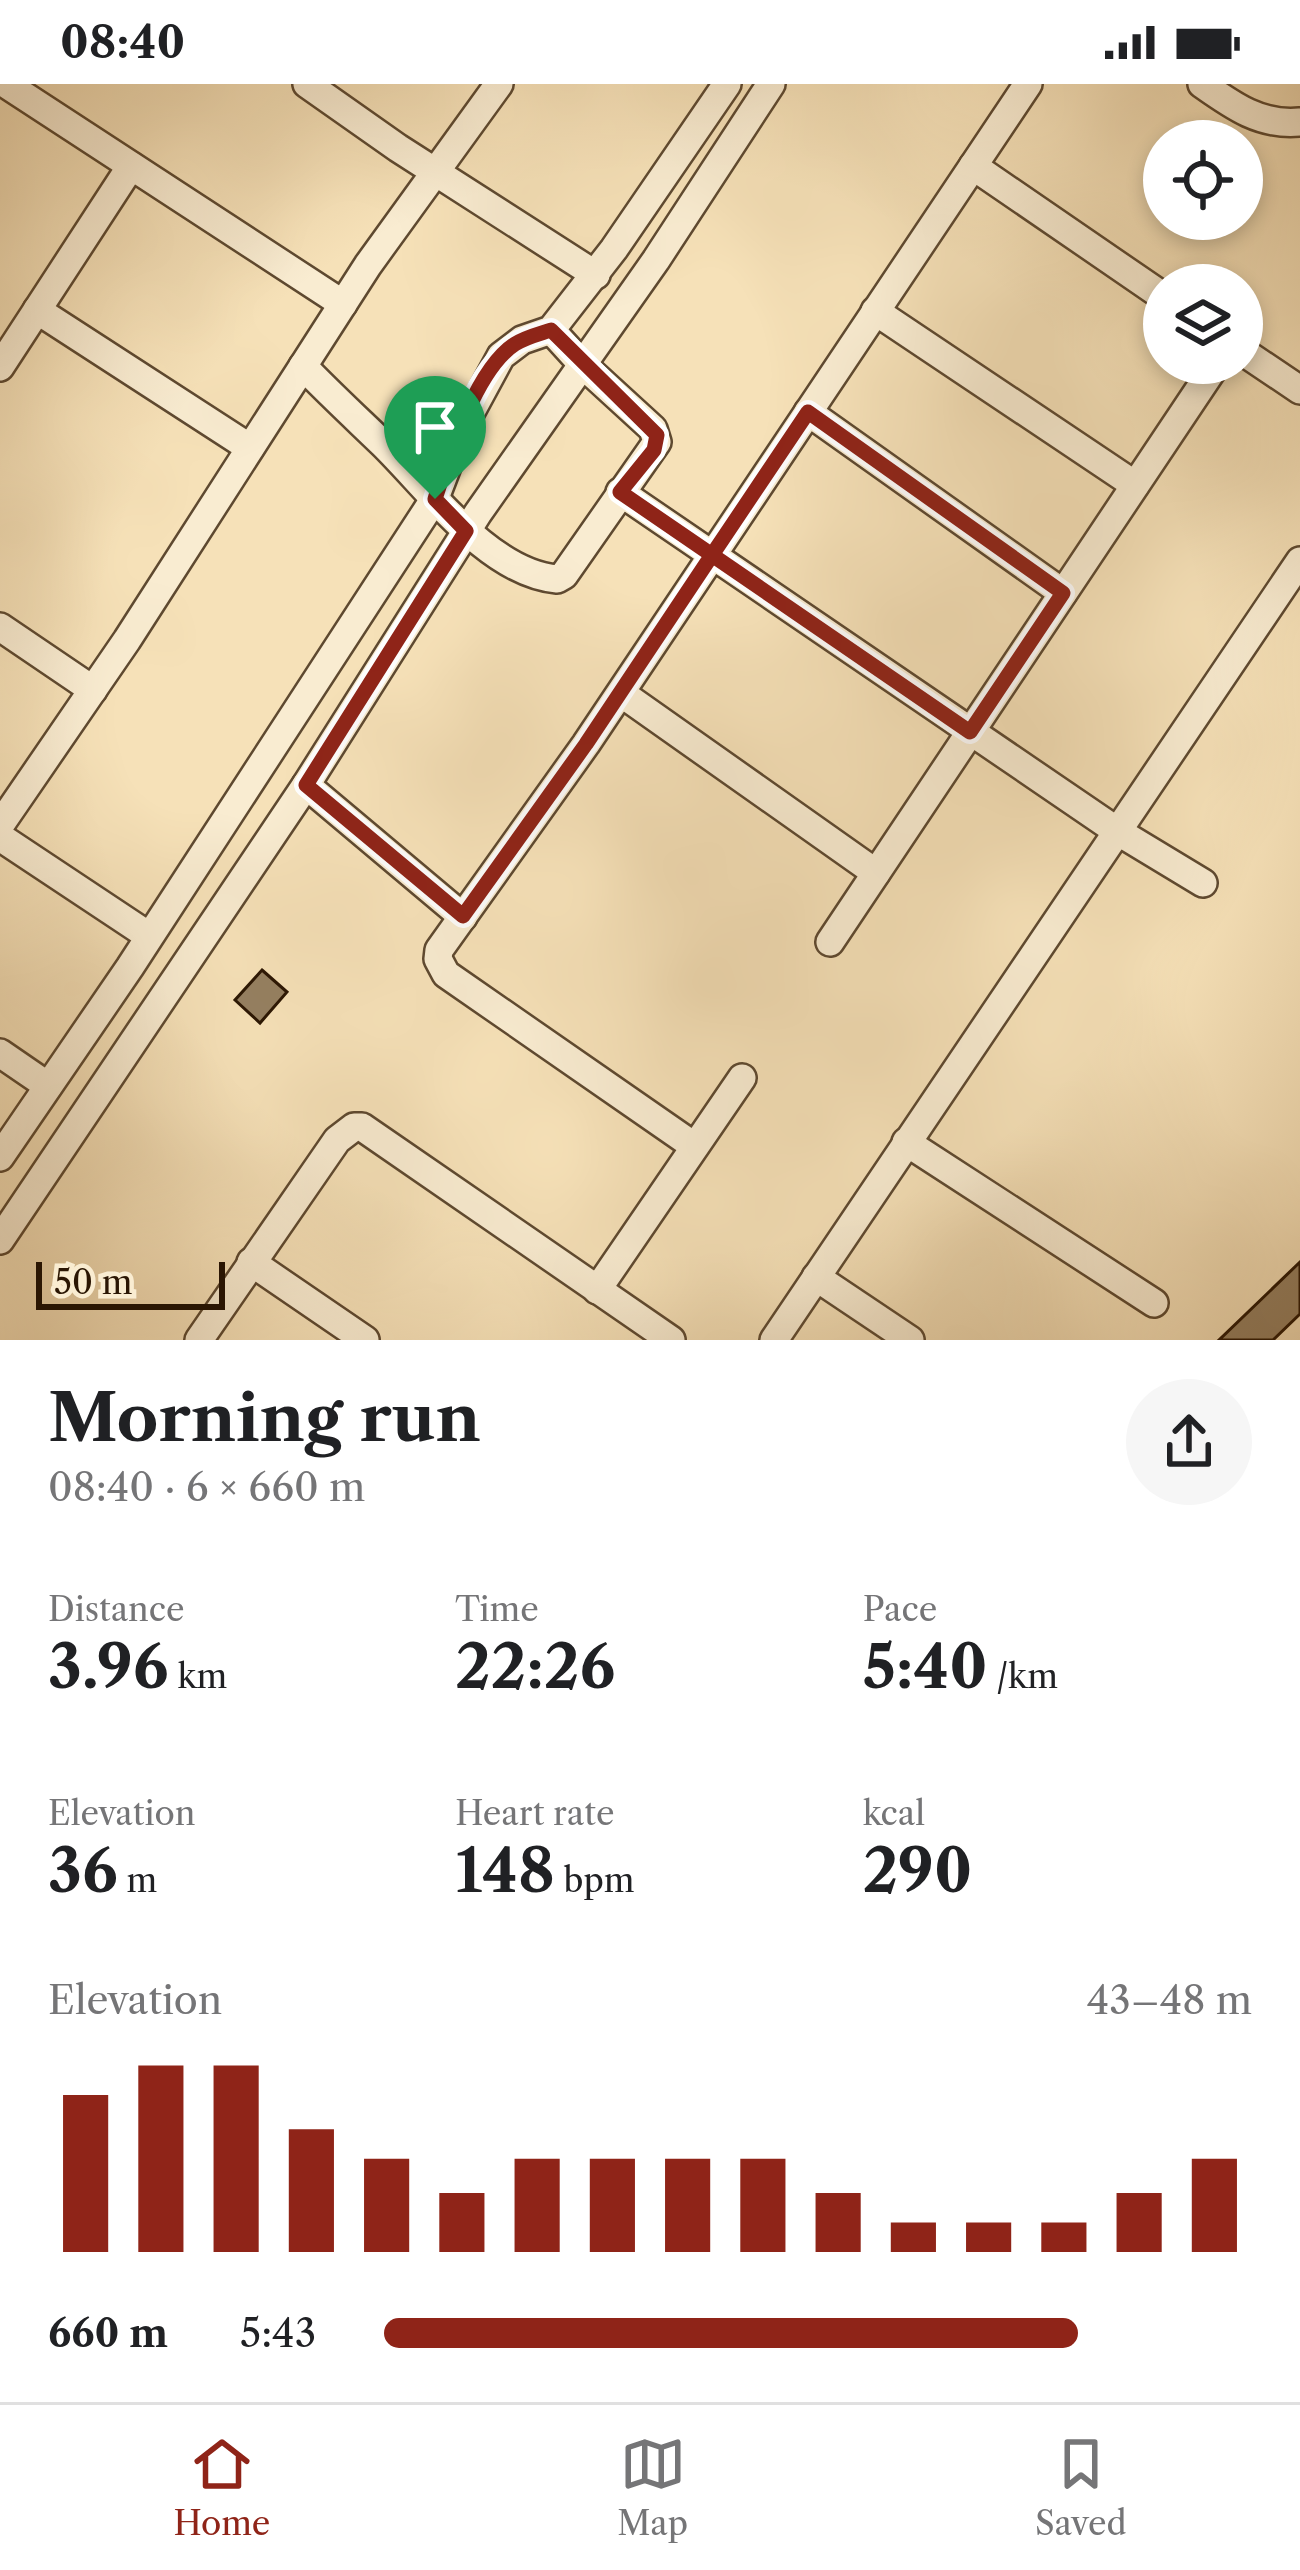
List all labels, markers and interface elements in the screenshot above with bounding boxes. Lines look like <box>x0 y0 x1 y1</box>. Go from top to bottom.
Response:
text: 08:40 <box>60 14 185 70</box>
map controls <box>1143 120 1263 384</box>
button: locate <box>1143 120 1263 240</box>
button: layers <box>1143 264 1263 384</box>
pin <box>384 376 486 499</box>
icon: arrive <box>402 394 468 460</box>
scale bar <box>36 1256 225 1309</box>
text: 50 m <box>54 1262 132 1303</box>
text: Morning run <box>48 1377 481 1458</box>
button: share <box>1126 1379 1252 1505</box>
text: 08:40 · 6 × 660 m <box>48 1463 365 1511</box>
text: Distance <box>48 1589 185 1630</box>
text: Time <box>455 1589 539 1630</box>
text: Pace <box>863 1589 937 1630</box>
text: 3.96 <box>48 1630 169 1704</box>
text: 22:26 <box>455 1630 615 1704</box>
text: 5:40 <box>863 1630 987 1704</box>
text: km <box>169 1656 227 1697</box>
text: /km <box>987 1656 1058 1697</box>
text: Elevation <box>48 1793 195 1834</box>
text: Heart rate <box>455 1793 614 1834</box>
text: kcal <box>863 1793 925 1834</box>
text: 36 <box>48 1834 118 1908</box>
text: 148 <box>455 1834 555 1908</box>
text: 290 <box>863 1834 972 1908</box>
text: m <box>118 1860 157 1901</box>
text: bpm <box>555 1860 635 1901</box>
text: Elevation <box>48 1976 222 2024</box>
text: 43–48 m <box>1087 1976 1252 2024</box>
text: 660 m <box>48 2309 168 2357</box>
text: 5:43 <box>240 2309 316 2357</box>
tab: Home <box>173 2431 270 2544</box>
tab: Map <box>617 2431 688 2544</box>
tab: Saved <box>1035 2431 1127 2544</box>

